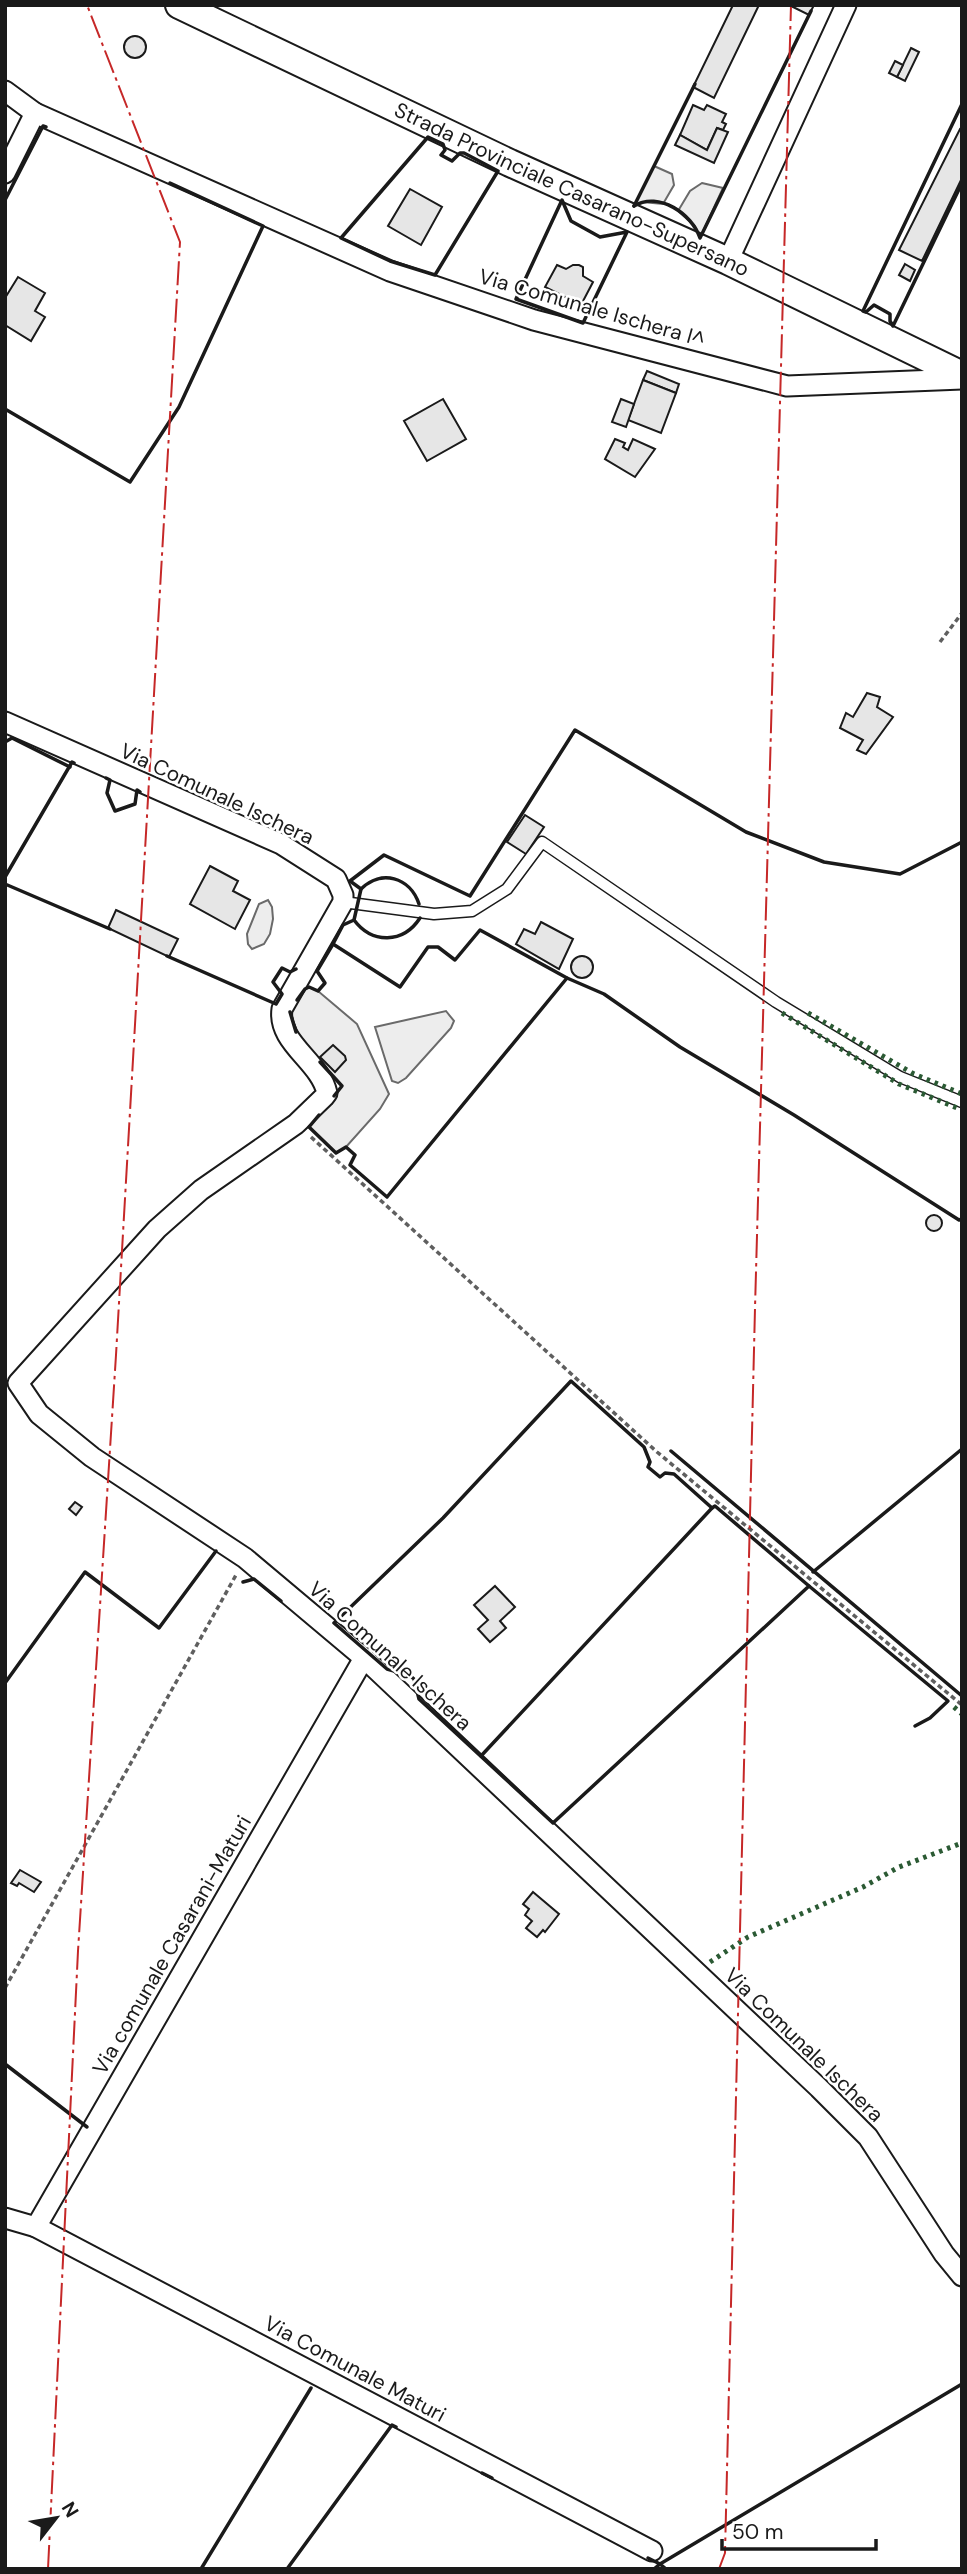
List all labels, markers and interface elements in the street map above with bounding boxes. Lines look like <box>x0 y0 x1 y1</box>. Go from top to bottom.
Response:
street label: Strada Provinciale Casarano-Supersano <box>390 96 754 283</box>
street label: Via Comunale Ischera I^ <box>476 262 708 354</box>
street label: Via Comunale Ischera <box>116 737 318 851</box>
street label: Via Comunale Ischera <box>302 1575 478 1737</box>
street label: Via comunale Casarani-Maturi <box>86 1810 258 2080</box>
street label: Via Comunale Ischera <box>718 1962 890 2128</box>
street label: Via Comunale Maturi <box>259 2309 451 2429</box>
north arrow <box>21 2483 91 2553</box>
text: N <box>56 2497 84 2522</box>
scale bar <box>722 2508 876 2552</box>
text: 50 m <box>732 2518 783 2546</box>

